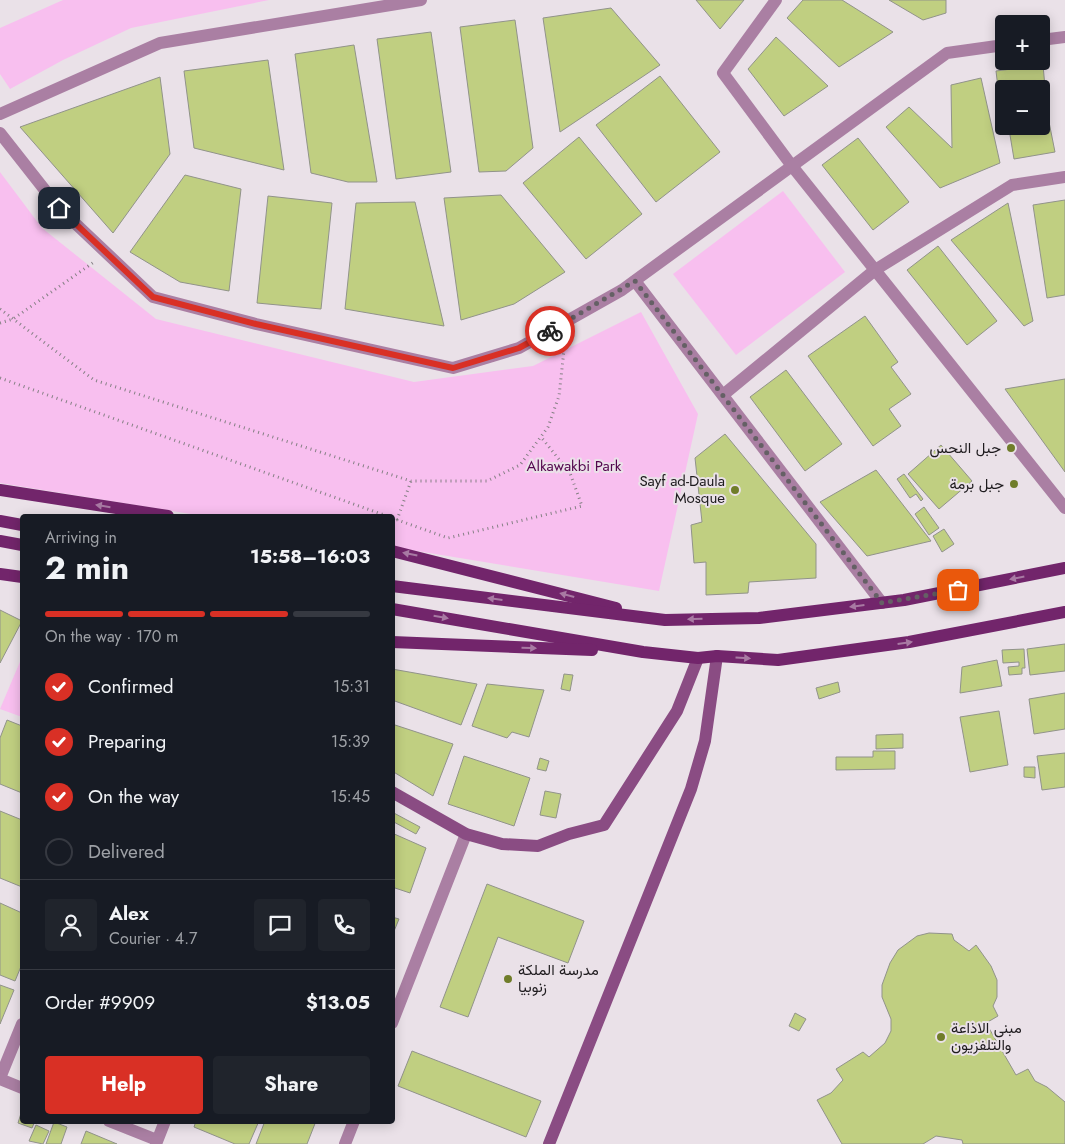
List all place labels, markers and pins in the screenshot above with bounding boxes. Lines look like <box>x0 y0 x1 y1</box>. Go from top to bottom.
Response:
pin <box>38 187 80 229</box>
place label: جبل النحس <box>930 437 1001 459</box>
marker: جبل النحس <box>1005 442 1017 454</box>
place label: Sayf ad-Daula Mosque <box>639 470 725 509</box>
place label: جبل برمة <box>949 473 1004 495</box>
marker: جبل برمة <box>1008 478 1020 490</box>
marker: Sayf ad-Daula Mosque <box>729 484 741 496</box>
pin <box>937 569 979 611</box>
place label: مدرسة الملكة زنوبيا <box>518 959 599 998</box>
marker: مدرسة الملكة زنوبيا <box>502 973 514 985</box>
place label: مبنى الاذاعة والتلفزيون <box>951 1017 1022 1056</box>
marker: مبنى الاذاعة والتلفزيون <box>935 1031 947 1043</box>

